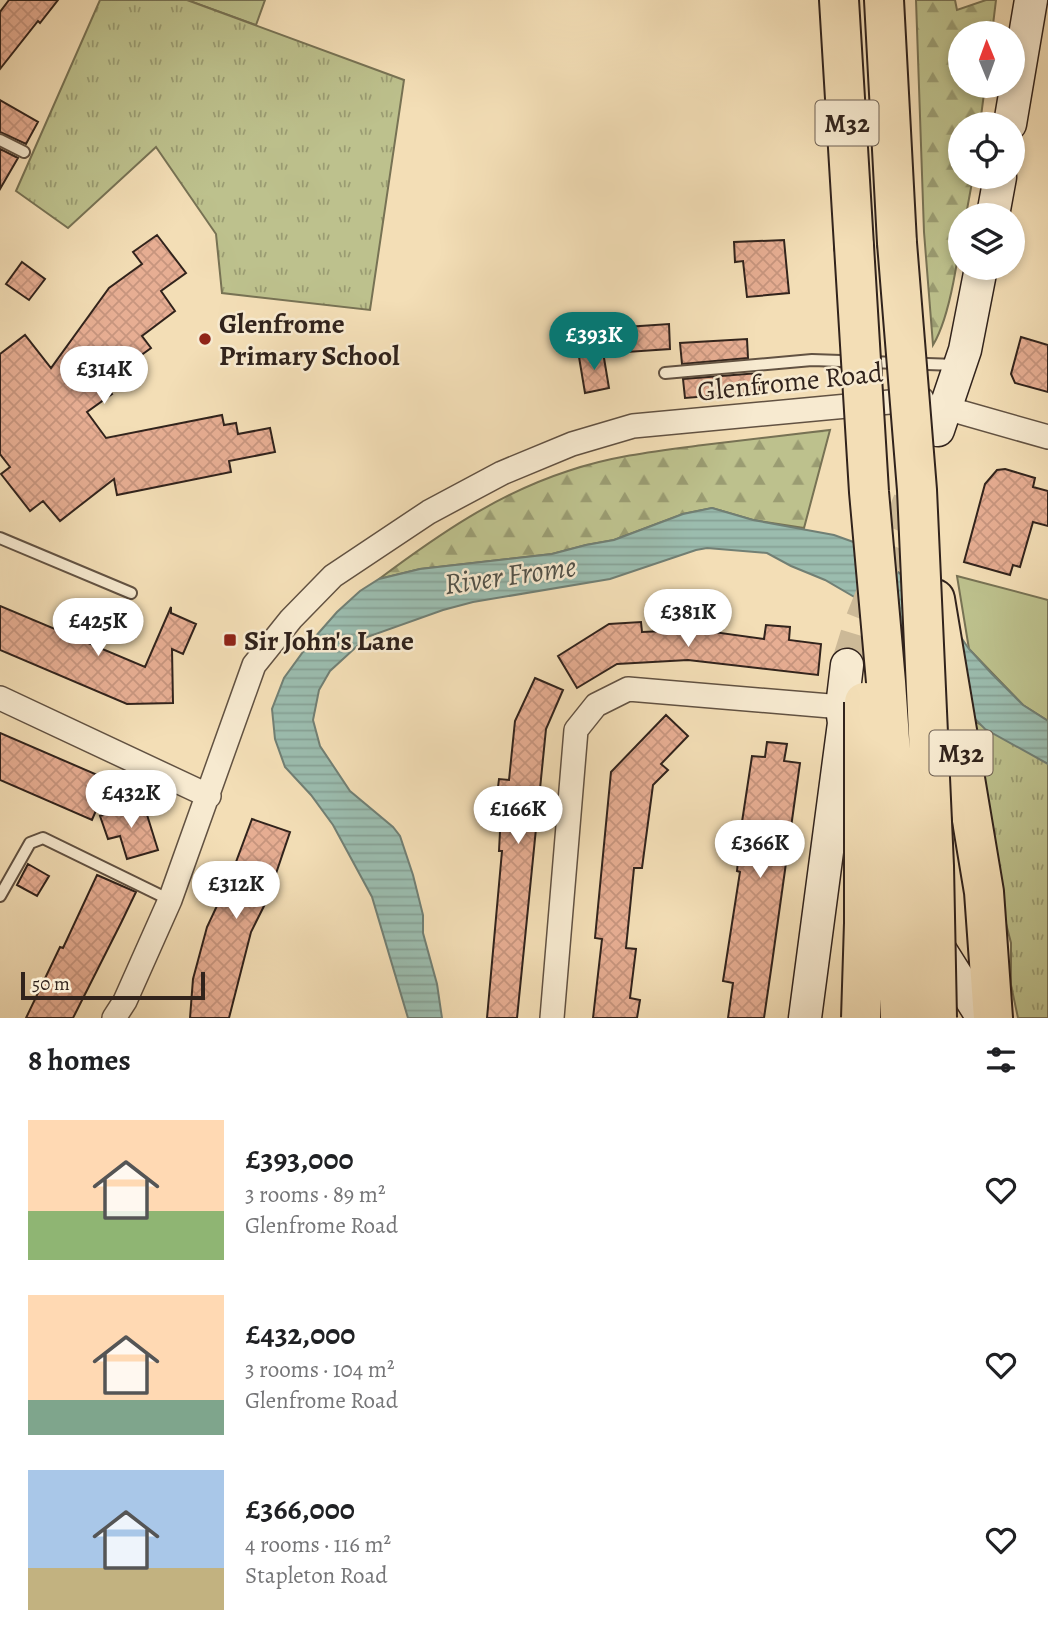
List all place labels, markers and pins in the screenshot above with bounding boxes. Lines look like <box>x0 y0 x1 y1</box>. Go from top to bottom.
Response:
place label: Glenfrome Primary School <box>219 305 400 375</box>
pin: £393K <box>545 312 643 372</box>
marker: Glenfrome Primary School <box>197 331 213 347</box>
pin: £314K <box>55 346 153 406</box>
pin: £381K <box>639 590 737 649</box>
pin: £425K <box>49 598 147 658</box>
place label: Sir John's Lane <box>244 622 414 660</box>
marker: Sir John's Lane <box>222 632 238 648</box>
pin: £432K <box>82 770 180 830</box>
pin: £166K <box>469 786 567 846</box>
pin: £366K <box>711 820 809 880</box>
pin: £312K <box>187 862 285 921</box>

